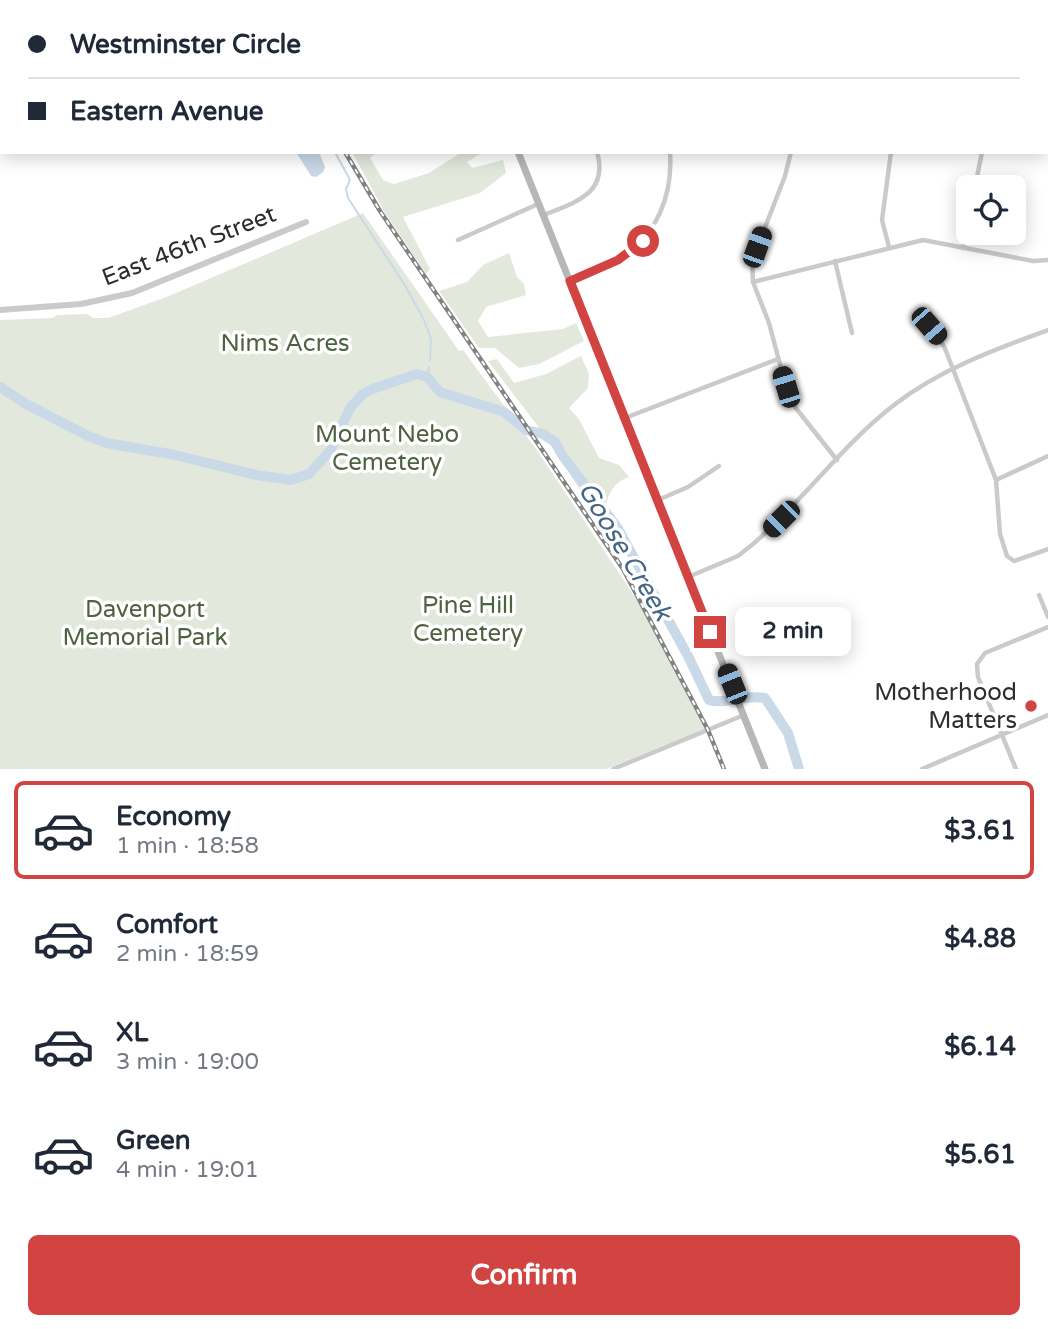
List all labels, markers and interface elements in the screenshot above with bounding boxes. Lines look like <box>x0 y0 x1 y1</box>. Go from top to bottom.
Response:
text: Westminster Circle <box>70 29 301 60</box>
text: Eastern Avenue <box>70 96 263 127</box>
map controls <box>956 175 1026 245</box>
button: locate <box>956 175 1026 245</box>
street label: East 46th Street <box>98 199 280 293</box>
car <box>740 224 775 270</box>
route start <box>627 225 659 257</box>
car <box>908 303 951 349</box>
park label: Nims Acres <box>220 329 350 358</box>
car <box>770 364 803 410</box>
park label: Mount Nebo Cemetery <box>315 420 459 477</box>
water label: Goose Creek <box>571 476 679 628</box>
car <box>759 497 804 541</box>
park label: Pine Hill Cemetery <box>413 591 523 648</box>
park label: Davenport Memorial Park <box>62 595 228 652</box>
callout: 2 min <box>734 608 850 656</box>
route end <box>694 616 726 648</box>
text: 2 min <box>762 617 824 645</box>
car <box>715 661 750 707</box>
place label: Motherhood Matters <box>874 678 1017 735</box>
marker: Motherhood Matters <box>1023 698 1039 714</box>
icon: car <box>32 799 95 862</box>
text: Economy <box>116 801 231 832</box>
text: $3.61 <box>944 815 1016 846</box>
text: 1 min · 18:58 <box>116 832 259 860</box>
icon: car <box>32 907 95 970</box>
text: Comfort <box>116 909 218 940</box>
text: $4.88 <box>944 923 1016 954</box>
text: 2 min · 18:59 <box>116 940 259 968</box>
icon: car <box>32 1015 95 1078</box>
text: XL <box>116 1017 148 1048</box>
text: $6.14 <box>944 1031 1016 1062</box>
text: 3 min · 19:00 <box>116 1048 259 1076</box>
icon: car <box>32 1123 95 1186</box>
text: Green <box>116 1125 191 1156</box>
text: $5.61 <box>944 1139 1016 1170</box>
text: 4 min · 19:01 <box>116 1156 259 1184</box>
button: Confirm <box>28 1235 1020 1315</box>

